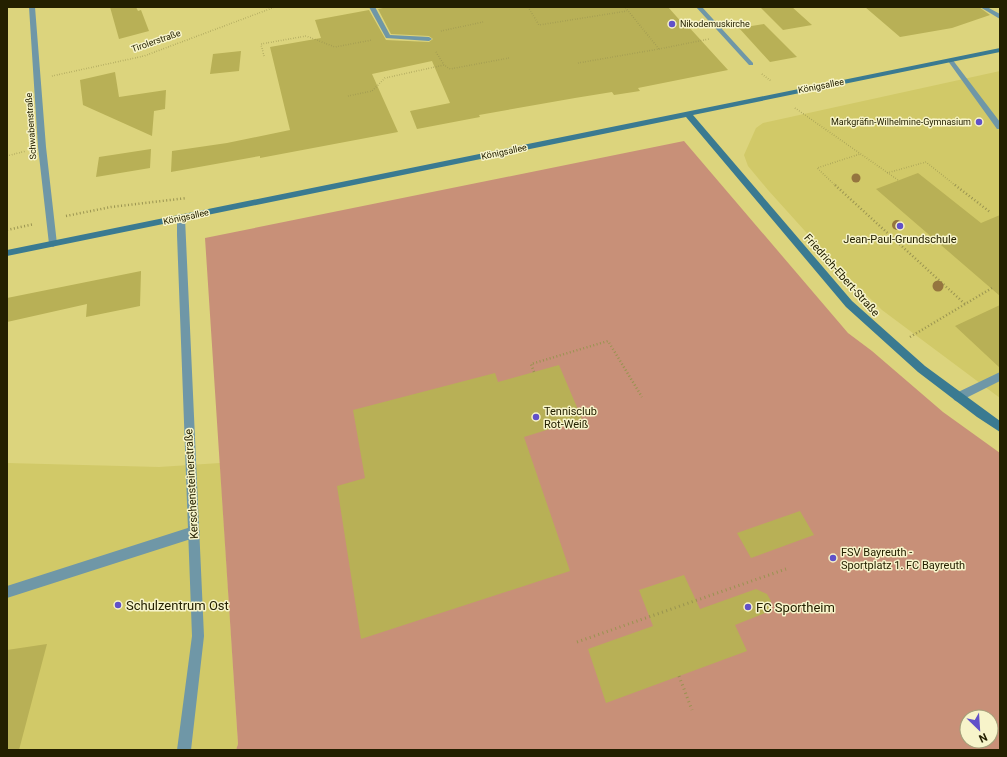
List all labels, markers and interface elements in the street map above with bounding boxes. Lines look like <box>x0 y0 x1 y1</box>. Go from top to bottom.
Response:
marker: Nikodemuskirche <box>667 19 677 29</box>
place label: Nikodemuskirche <box>680 19 750 29</box>
street label: Tirolerstraße <box>130 28 182 54</box>
street label: Königsallee <box>797 77 845 95</box>
street label: Schwabenstraße <box>24 92 38 160</box>
place label: Markgräfin-Wilhelmine-Gymnasium <box>831 117 971 127</box>
marker: Markgräfin-Wilhelmine-Gymnasium <box>974 117 984 127</box>
street label: Königsallee <box>480 142 528 162</box>
street label: Königsallee <box>162 207 210 227</box>
marker: Jean-Paul-Grundschule <box>895 221 905 231</box>
street label: Friedrich-Ebert-Straße <box>801 231 882 319</box>
place label: Jean-Paul-Grundschule <box>843 233 957 246</box>
place label: Tennisclub Rot-Weiß <box>544 405 597 431</box>
marker: Tennisclub Rot-Weiß <box>531 412 541 422</box>
street label: Kerschensteinerstraße <box>182 428 201 539</box>
place label: FSV Bayreuth - Sportplatz 1. FC Bayreuth <box>841 546 965 572</box>
marker: FSV Bayreuth - Sportplatz 1. FC Bayreuth <box>828 553 838 563</box>
place label: Schulzentrum Ost <box>126 598 229 613</box>
marker: Schulzentrum Ost <box>113 600 123 610</box>
place label: FC Sportheim <box>756 600 835 615</box>
marker: FC Sportheim <box>743 602 753 612</box>
north arrow <box>959 709 999 749</box>
text: N <box>977 730 989 745</box>

